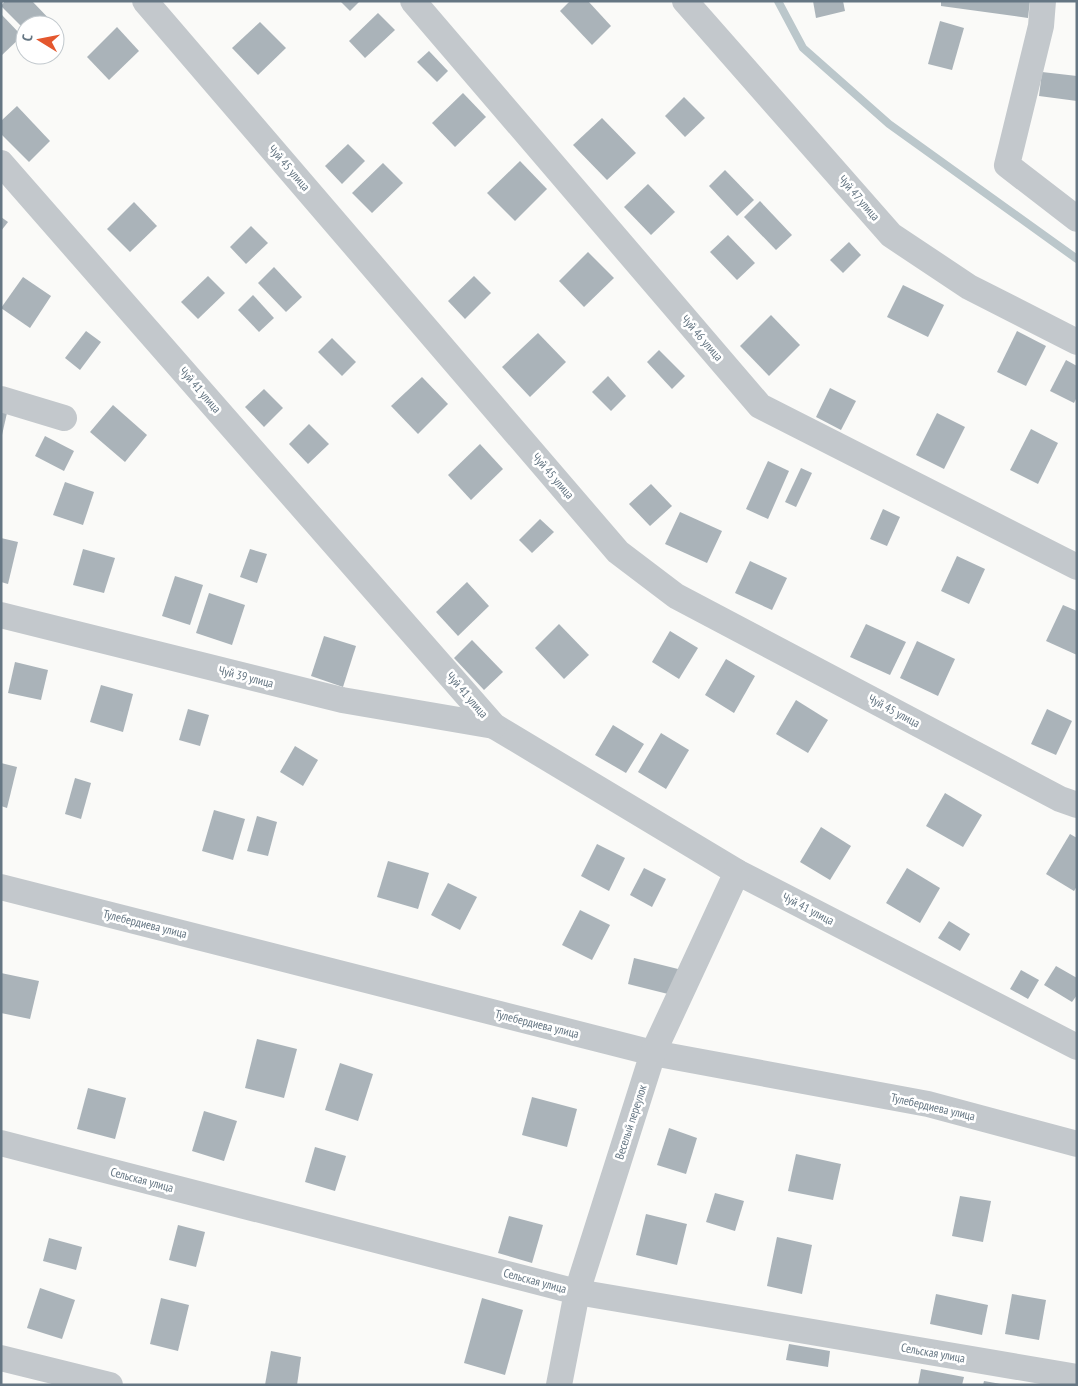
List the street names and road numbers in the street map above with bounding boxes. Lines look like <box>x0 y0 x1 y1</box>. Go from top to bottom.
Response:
street label: Чуй 45 улица <box>265 142 314 194</box>
street label: Чуй 47 улица <box>835 172 883 224</box>
street label: Чуй 46 улица <box>678 312 727 364</box>
street label: Чуй 41 улица <box>176 364 225 416</box>
street label: Чуй 45 улица <box>529 450 578 502</box>
street label: Чуй 39 улица <box>217 662 275 691</box>
street label: Чуй 41 улица <box>443 669 492 721</box>
street label: Чуй 45 улица <box>866 691 923 730</box>
street label: Чуй 41 улица <box>780 889 837 928</box>
street label: Тулебердиева улица <box>102 906 189 941</box>
street label: Тулебердиева улица <box>494 1006 581 1041</box>
street label: Веселый переулок <box>611 1082 650 1161</box>
street label: Тулебердиева улица <box>890 1090 977 1124</box>
street label: Сельская улица <box>109 1164 176 1195</box>
street label: Сельская улица <box>502 1265 569 1296</box>
street label: Сельская улица <box>900 1340 966 1366</box>

